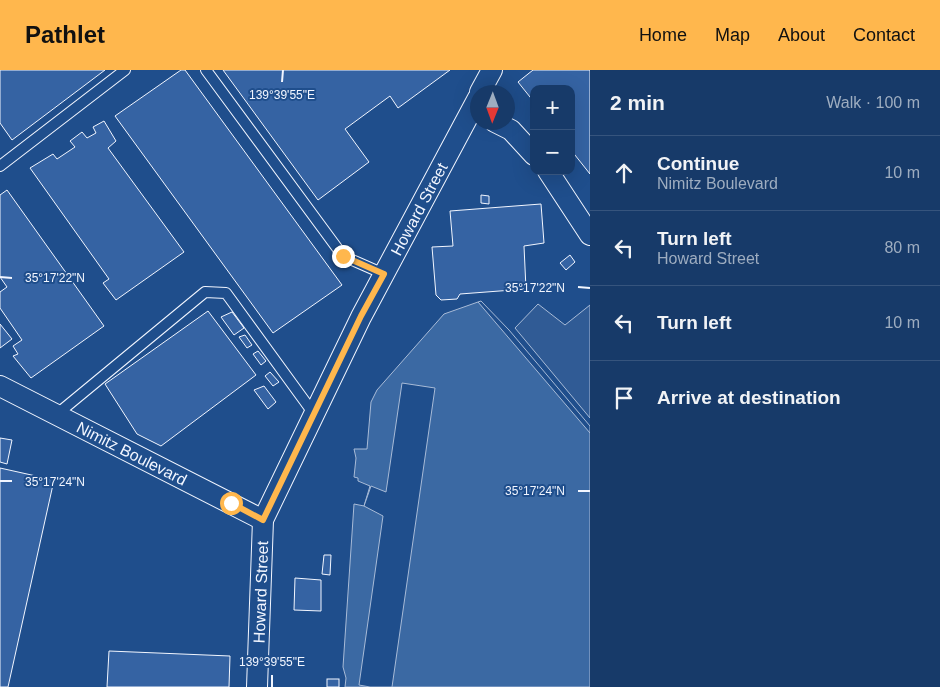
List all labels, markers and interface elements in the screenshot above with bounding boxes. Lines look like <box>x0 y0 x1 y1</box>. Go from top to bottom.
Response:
text: Pathlet <box>25 21 105 48</box>
text: Home <box>639 25 687 45</box>
text: Map <box>715 25 750 45</box>
text: About <box>778 25 825 45</box>
text: Contact <box>853 25 915 45</box>
north arrow <box>470 85 515 130</box>
map controls <box>530 85 575 175</box>
button: + <box>530 85 575 130</box>
text: 139°39'55"E <box>249 88 315 102</box>
text: 2 min <box>610 91 665 114</box>
text: Walk · 100 m <box>826 94 920 111</box>
button: − <box>530 130 575 175</box>
text: Continue <box>657 153 739 174</box>
icon: ahead <box>610 159 638 187</box>
street label: Howard Street <box>388 160 451 258</box>
text: 10 m <box>884 164 920 181</box>
text: Nimitz Boulevard <box>657 175 778 192</box>
text: Turn left <box>657 228 732 249</box>
icon: left <box>610 234 638 262</box>
text: 80 m <box>884 239 920 256</box>
route end <box>332 245 355 268</box>
text: Howard Street <box>657 250 759 267</box>
text: 35°17'22"N <box>25 271 85 285</box>
text: 35°17'22"N <box>505 281 565 295</box>
icon: left <box>610 309 638 337</box>
text: Turn left <box>657 312 732 333</box>
text: 10 m <box>884 314 920 331</box>
icon: arrive <box>610 384 638 412</box>
text: Arrive at destination <box>657 387 841 408</box>
street label: Nimitz Boulevard <box>74 419 189 489</box>
text: 35°17'24"N <box>25 475 85 489</box>
text: 35°17'24"N <box>505 484 565 498</box>
route start <box>220 492 243 515</box>
street label: Howard Street <box>251 540 271 644</box>
text: 139°39'55"E <box>239 655 305 669</box>

